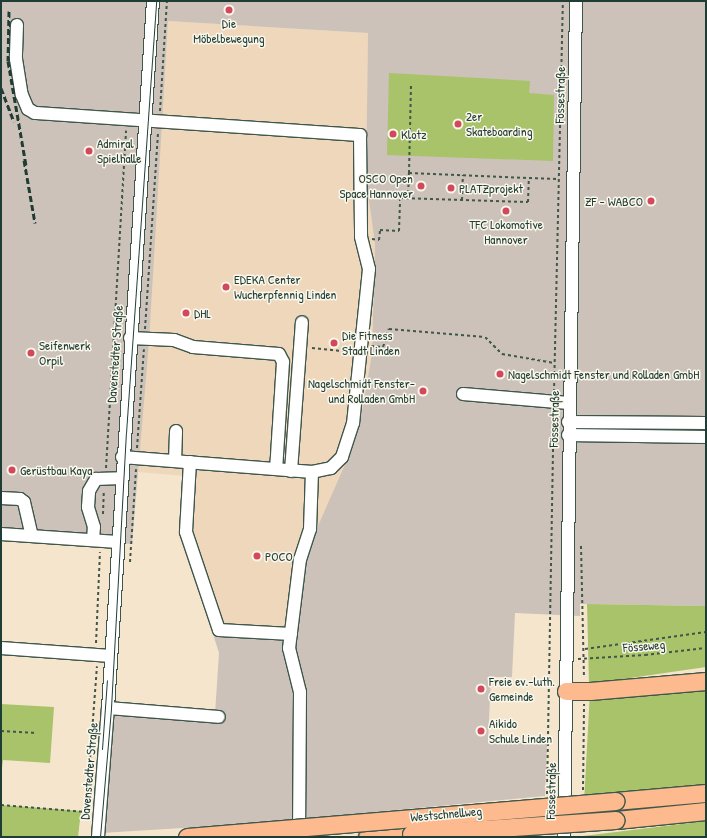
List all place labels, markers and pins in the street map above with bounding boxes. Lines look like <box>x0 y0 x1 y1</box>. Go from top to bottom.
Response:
marker: Die Möbelbewegung <box>224 5 234 15</box>
place label: Die Möbelbewegung <box>193 16 265 47</box>
place label: 2er Skateboarding <box>466 109 532 140</box>
marker: 2er Skateboarding <box>453 119 463 129</box>
place label: Klotz <box>401 126 427 142</box>
marker: Klotz <box>388 129 398 139</box>
place label: Admiral Spielhalle <box>97 136 141 167</box>
marker: Admiral Spielhalle <box>84 146 94 156</box>
place label: OSCO Open Space Hannover <box>340 171 413 202</box>
place label: PLATZprojekt <box>459 180 523 196</box>
marker: OSCO Open Space Hannover <box>416 181 426 191</box>
marker: PLATZprojekt <box>446 183 456 193</box>
place label: ZF - WABCO <box>585 193 643 209</box>
marker: ZF - WABCO <box>646 196 656 206</box>
marker: TFC Lokomotive Hannover <box>501 206 511 216</box>
place label: TFC Lokomotive Hannover <box>469 217 543 248</box>
place label: EDEKA Center Wucherpfennig Linden <box>234 272 336 303</box>
marker: EDEKA Center Wucherpfennig Linden <box>221 282 231 292</box>
place label: DHL <box>194 305 211 321</box>
marker: DHL <box>181 308 191 318</box>
place label: Die Fitness Stadt Linden <box>342 328 400 359</box>
place label: Seifenwerk Orpil <box>39 338 90 369</box>
marker: Die Fitness Stadt Linden <box>329 338 339 348</box>
marker: Seifenwerk Orpil <box>26 348 36 358</box>
place label: Nagelschmidt Fenster und Rolladen GmbH <box>508 366 699 382</box>
marker: Nagelschmidt Fenster und Rolladen GmbH <box>495 369 505 379</box>
place label: Nagelschmidt Fenster- und Rolladen GmbH <box>308 376 415 407</box>
marker: Nagelschmidt Fenster- und Rolladen GmbH <box>418 386 428 396</box>
place label: Gerüstbau Kaya <box>20 462 92 478</box>
marker: Gerüstbau Kaya <box>7 465 17 475</box>
place label: POCO <box>265 548 293 564</box>
marker: POCO <box>252 551 262 561</box>
place label: Freie ev.-luth. Gemeinde <box>489 674 555 705</box>
marker: Freie ev.-luth. Gemeinde <box>476 684 486 694</box>
place label: Aikido Schule Linden <box>489 716 552 747</box>
marker: Aikido Schule Linden <box>476 726 486 736</box>

